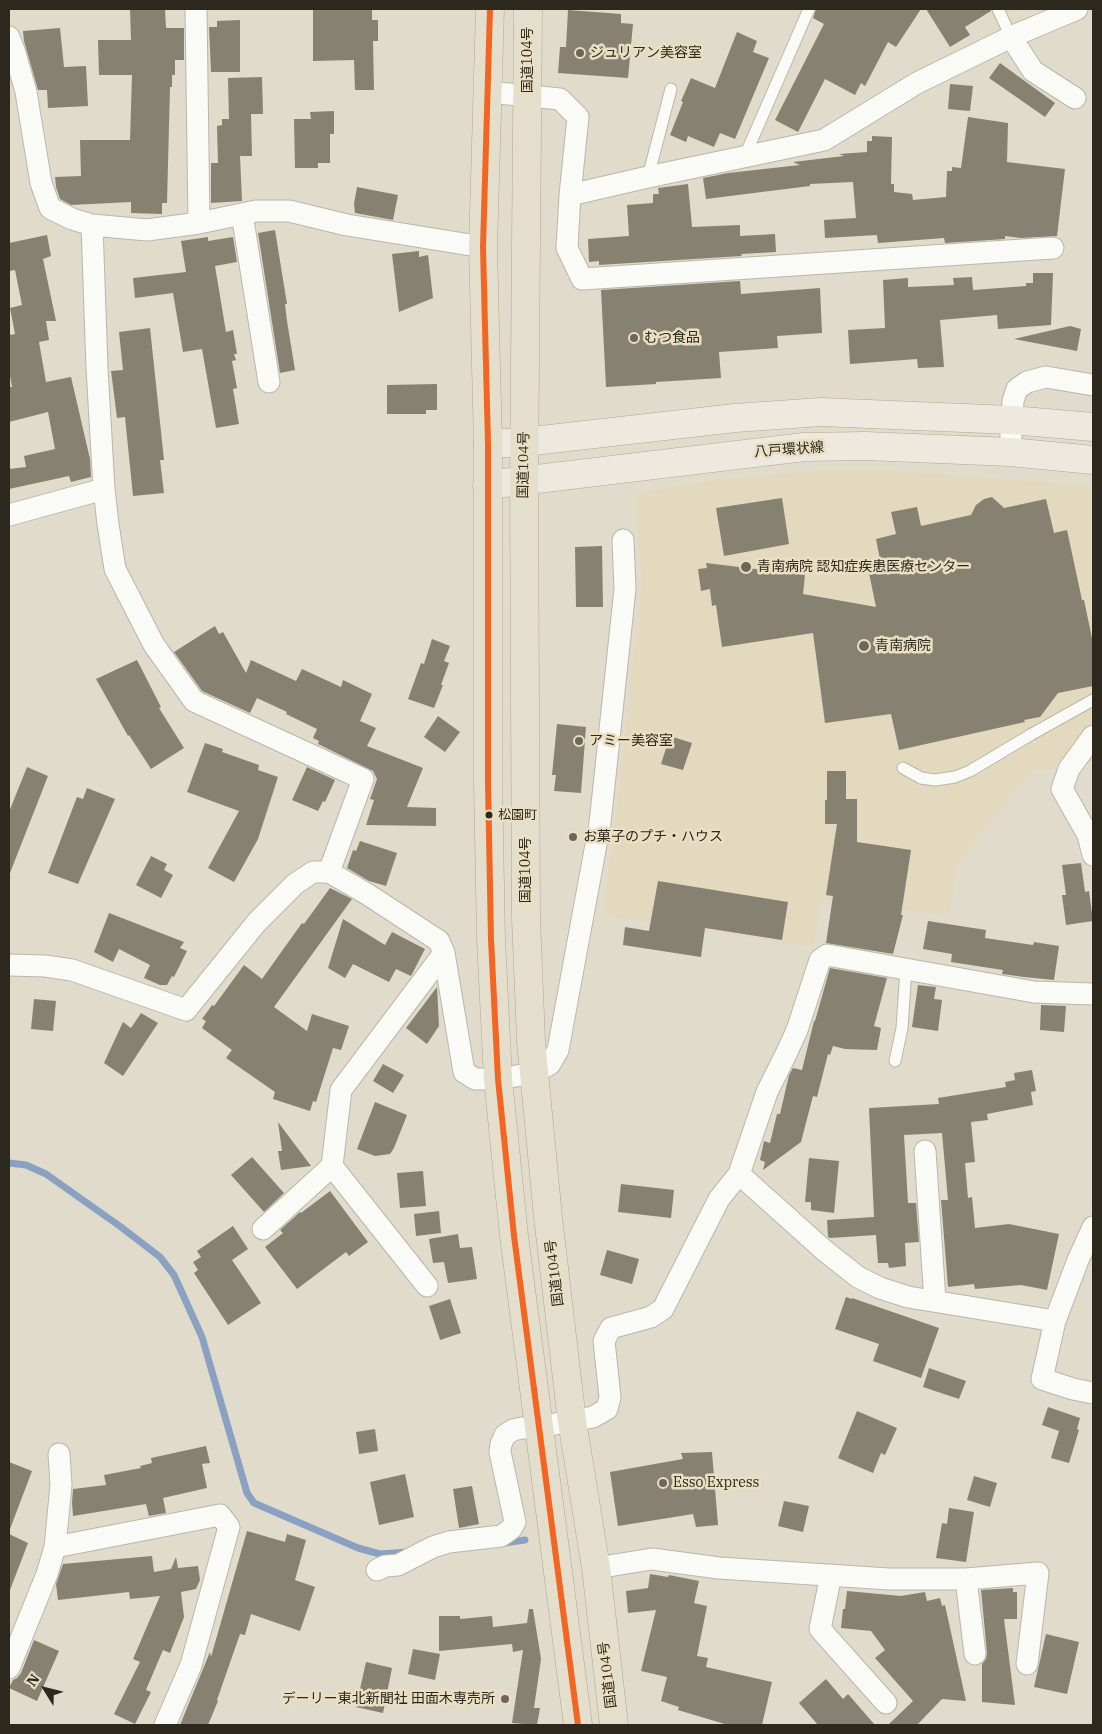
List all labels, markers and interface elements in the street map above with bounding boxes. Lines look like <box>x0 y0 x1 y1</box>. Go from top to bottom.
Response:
street label: 国道104号 <box>520 26 536 94</box>
place label: ジュリアン美容室 <box>590 45 702 61</box>
marker: ジュリアン美容室 <box>574 47 586 59</box>
place label: むつ食品 <box>644 330 700 346</box>
marker: むつ食品 <box>628 332 640 344</box>
street label: 国道104号 <box>515 431 533 499</box>
street label: 八戸環状線 <box>753 439 825 461</box>
place label: 青南病院 認知症疾患医療センター <box>757 559 970 575</box>
marker: 青南病院 認知症疾患医療センター <box>739 560 753 574</box>
place label: 青南病院 <box>875 638 931 654</box>
marker: 青南病院 <box>857 639 871 653</box>
place label: アミー美容室 <box>589 733 673 749</box>
marker: アミー美容室 <box>573 735 585 747</box>
place label: 松園町 <box>498 807 537 823</box>
marker: 松園町 <box>484 810 494 820</box>
place label: お菓子のプチ・ハウス <box>583 829 723 845</box>
marker: お菓子のプチ・ハウス <box>567 831 579 843</box>
street label: 国道104号 <box>518 836 534 904</box>
street label: 国道104号 <box>543 1239 567 1307</box>
place label: Esso Express <box>673 1475 759 1491</box>
marker: Esso Express <box>657 1477 669 1489</box>
street label: 国道104号 <box>596 1641 620 1709</box>
north arrow <box>20 1664 70 1714</box>
text: N <box>22 1670 43 1690</box>
place label: デーリー東北新聞社 田面木専売所 <box>282 1691 495 1707</box>
marker: デーリー東北新聞社 田面木専売所 <box>499 1693 511 1705</box>

